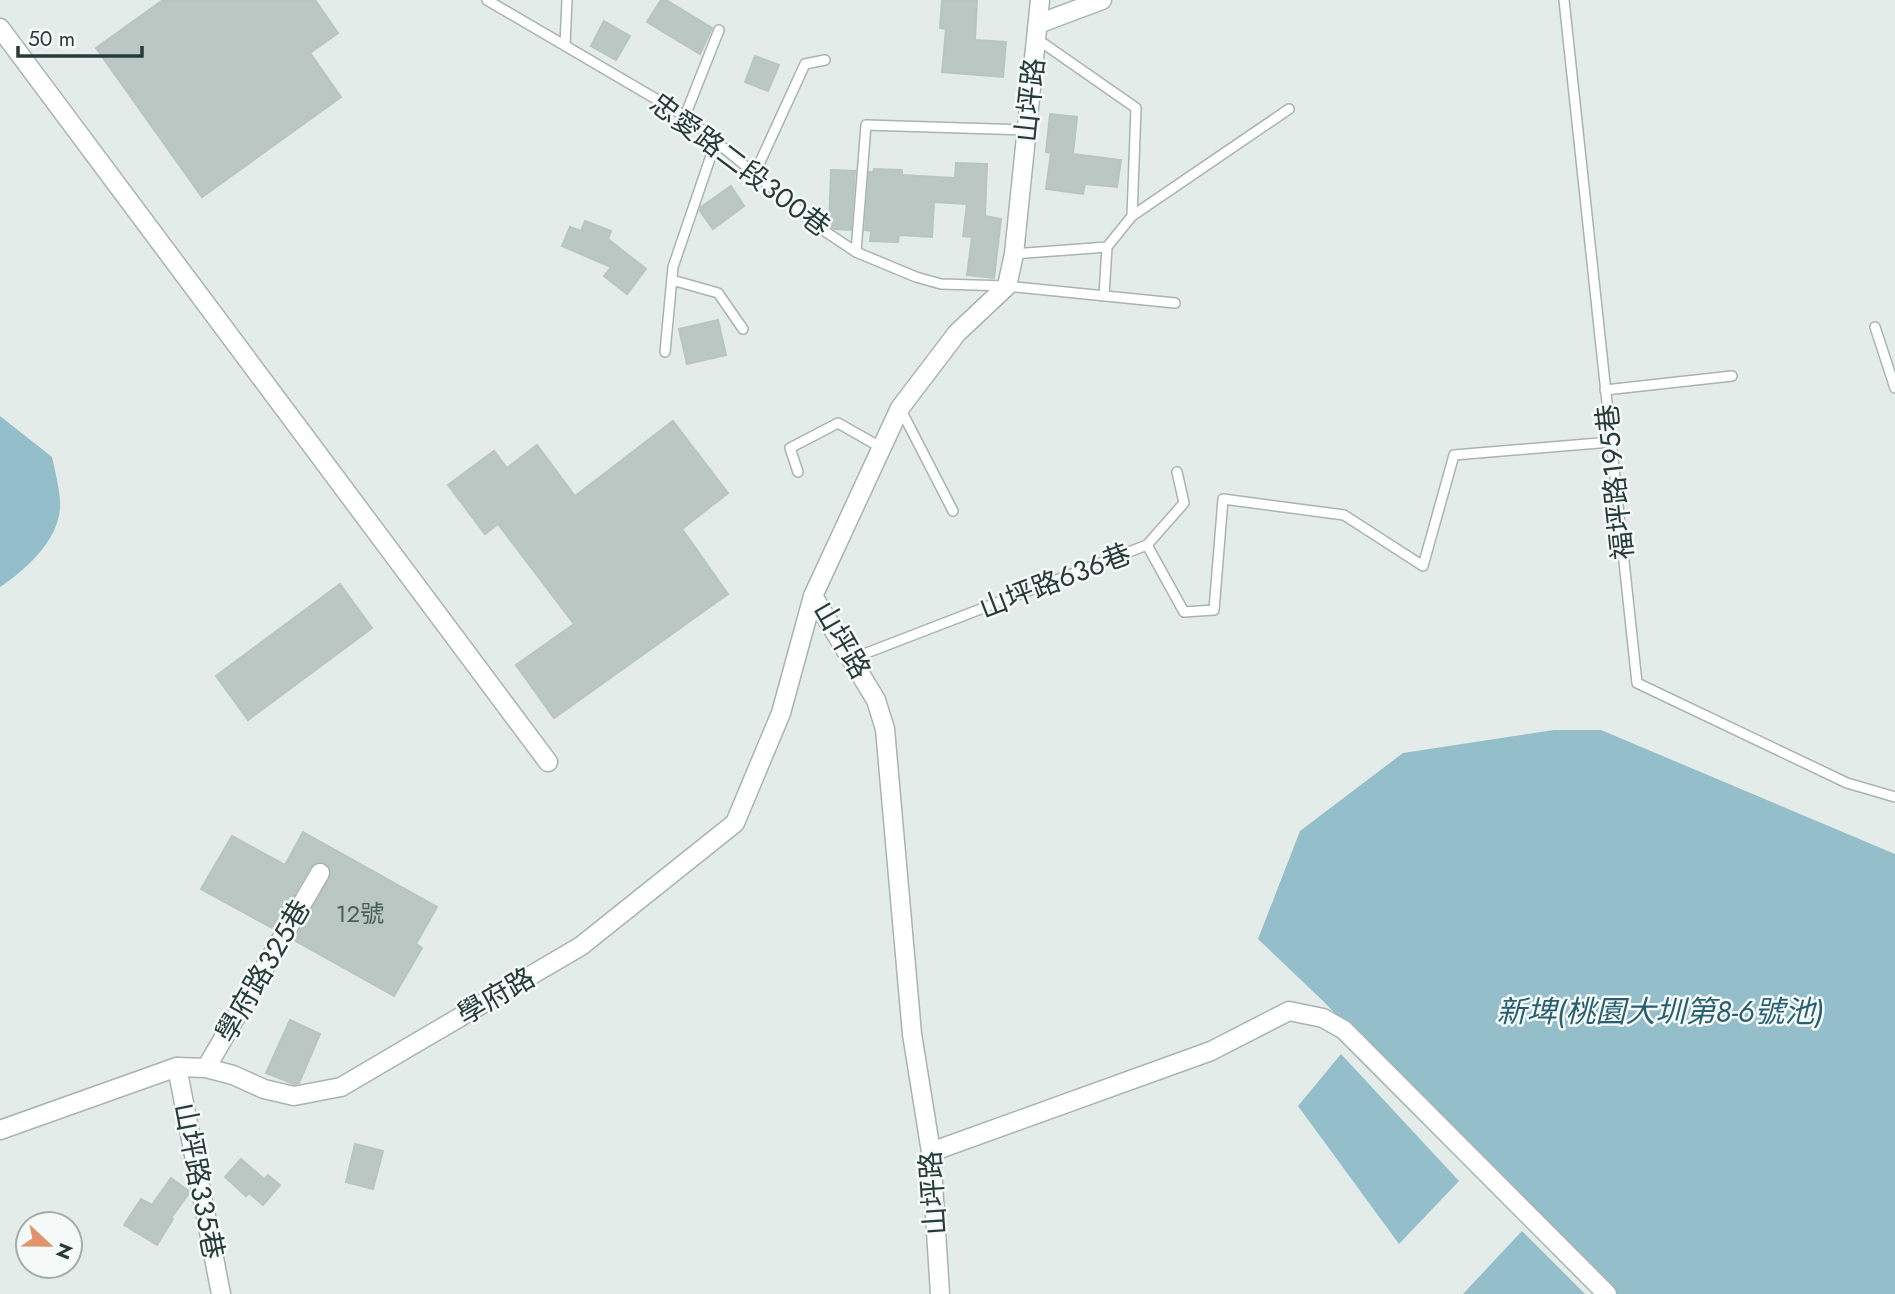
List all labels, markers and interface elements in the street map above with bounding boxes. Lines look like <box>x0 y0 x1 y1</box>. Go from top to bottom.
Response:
scale bar <box>18 14 142 58</box>
text: 50 m <box>28 24 75 54</box>
street label: 山坪路 <box>1005 56 1055 144</box>
street label: 忠愛路二段300巷 <box>641 83 839 247</box>
street label: 福坪路195巷 <box>1586 402 1644 562</box>
street label: 山坪路636巷 <box>973 533 1137 629</box>
street label: 山坪路 <box>803 593 881 687</box>
street label: 學府路325巷 <box>205 892 321 1050</box>
house number: 12號 <box>336 896 384 931</box>
street label: 學府路 <box>449 957 543 1035</box>
water label: 新埤(桃園大圳第8-6號池) <box>1497 990 1823 1033</box>
street label: 山坪路335巷 <box>164 1099 234 1263</box>
street label: 山坪路 <box>910 1150 956 1236</box>
north arrow <box>14 1210 84 1280</box>
text: N <box>49 1239 80 1263</box>

